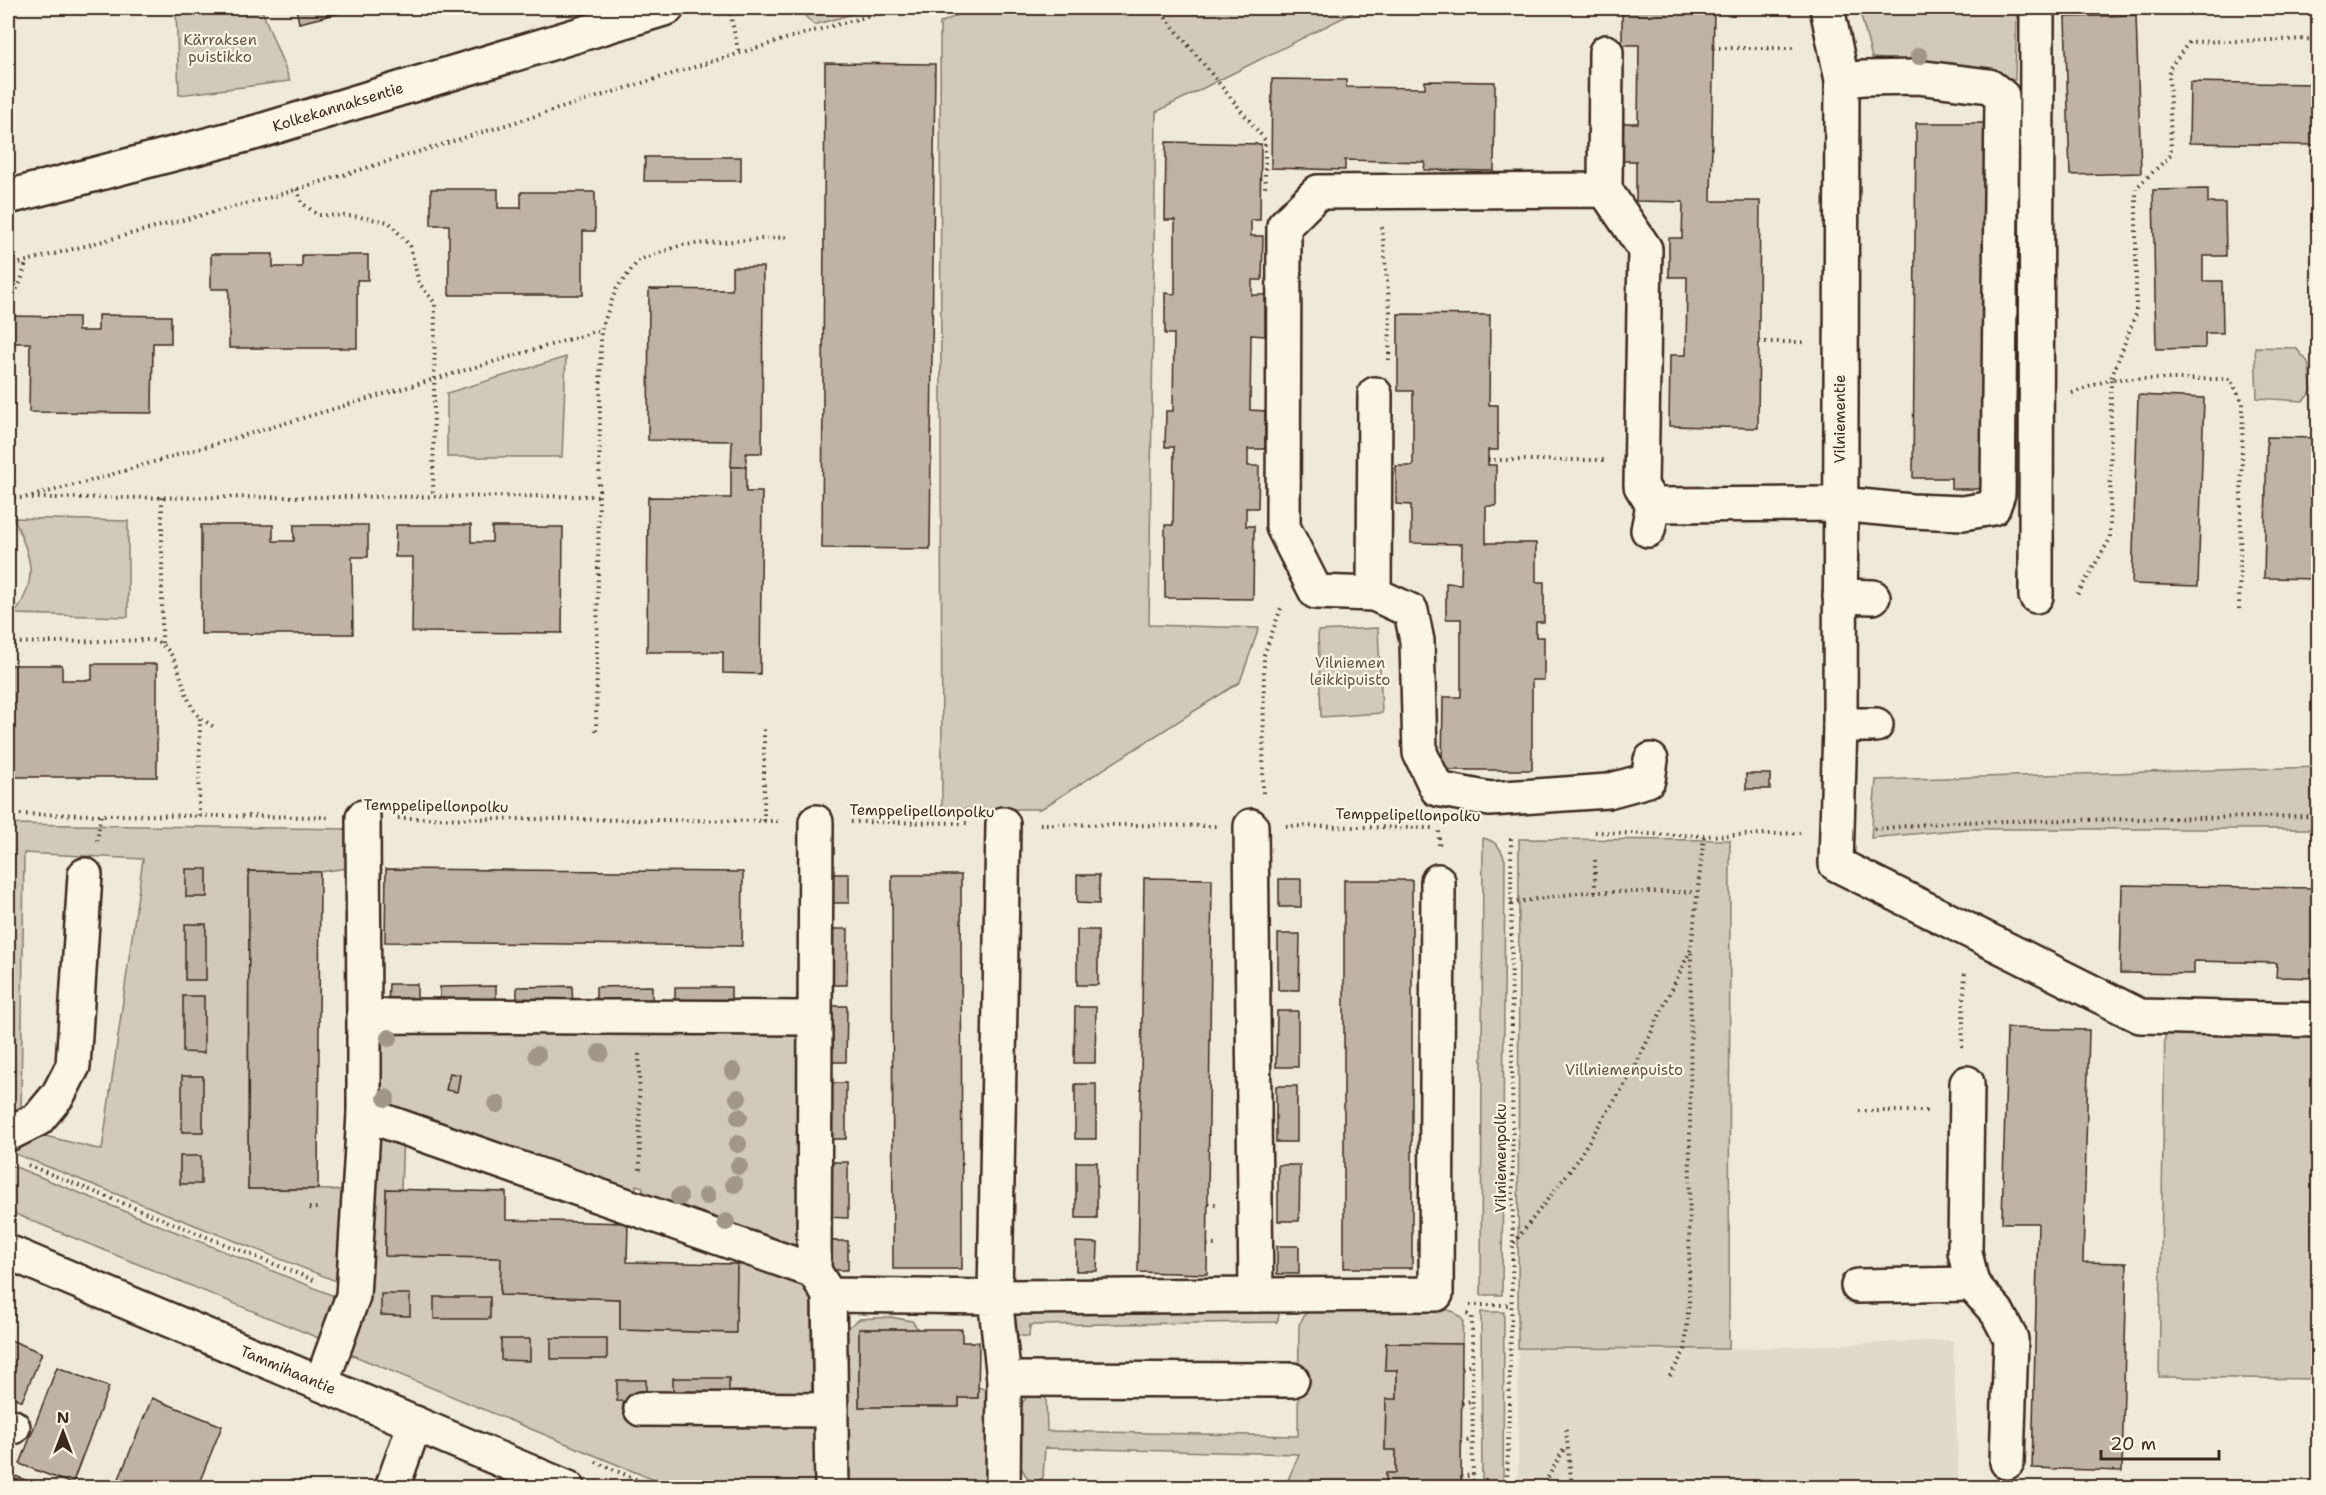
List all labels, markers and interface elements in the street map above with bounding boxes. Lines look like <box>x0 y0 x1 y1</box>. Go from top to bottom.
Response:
park label: Kärraksen puistikko <box>183 30 257 67</box>
street label: Kolkekannaksentie <box>270 78 406 136</box>
street label: Vilniementie <box>1830 374 1850 464</box>
park label: Vilniemen leikkipuisto <box>1310 653 1390 690</box>
street label: Temppelipellonpolku <box>363 795 509 817</box>
street label: Temppelipellonpolku <box>849 800 995 822</box>
street label: Temppelipellonpolku <box>1335 804 1481 826</box>
park label: Villniemenpuisto <box>1565 1060 1683 1080</box>
street label: Vilniemenpolku <box>1491 1103 1511 1213</box>
street label: Tammihaantie <box>237 1341 339 1399</box>
north arrow <box>33 1402 93 1462</box>
text: N <box>57 1407 69 1428</box>
scale bar <box>2101 1423 2220 1461</box>
text: 20 m <box>2110 1432 2156 1456</box>

